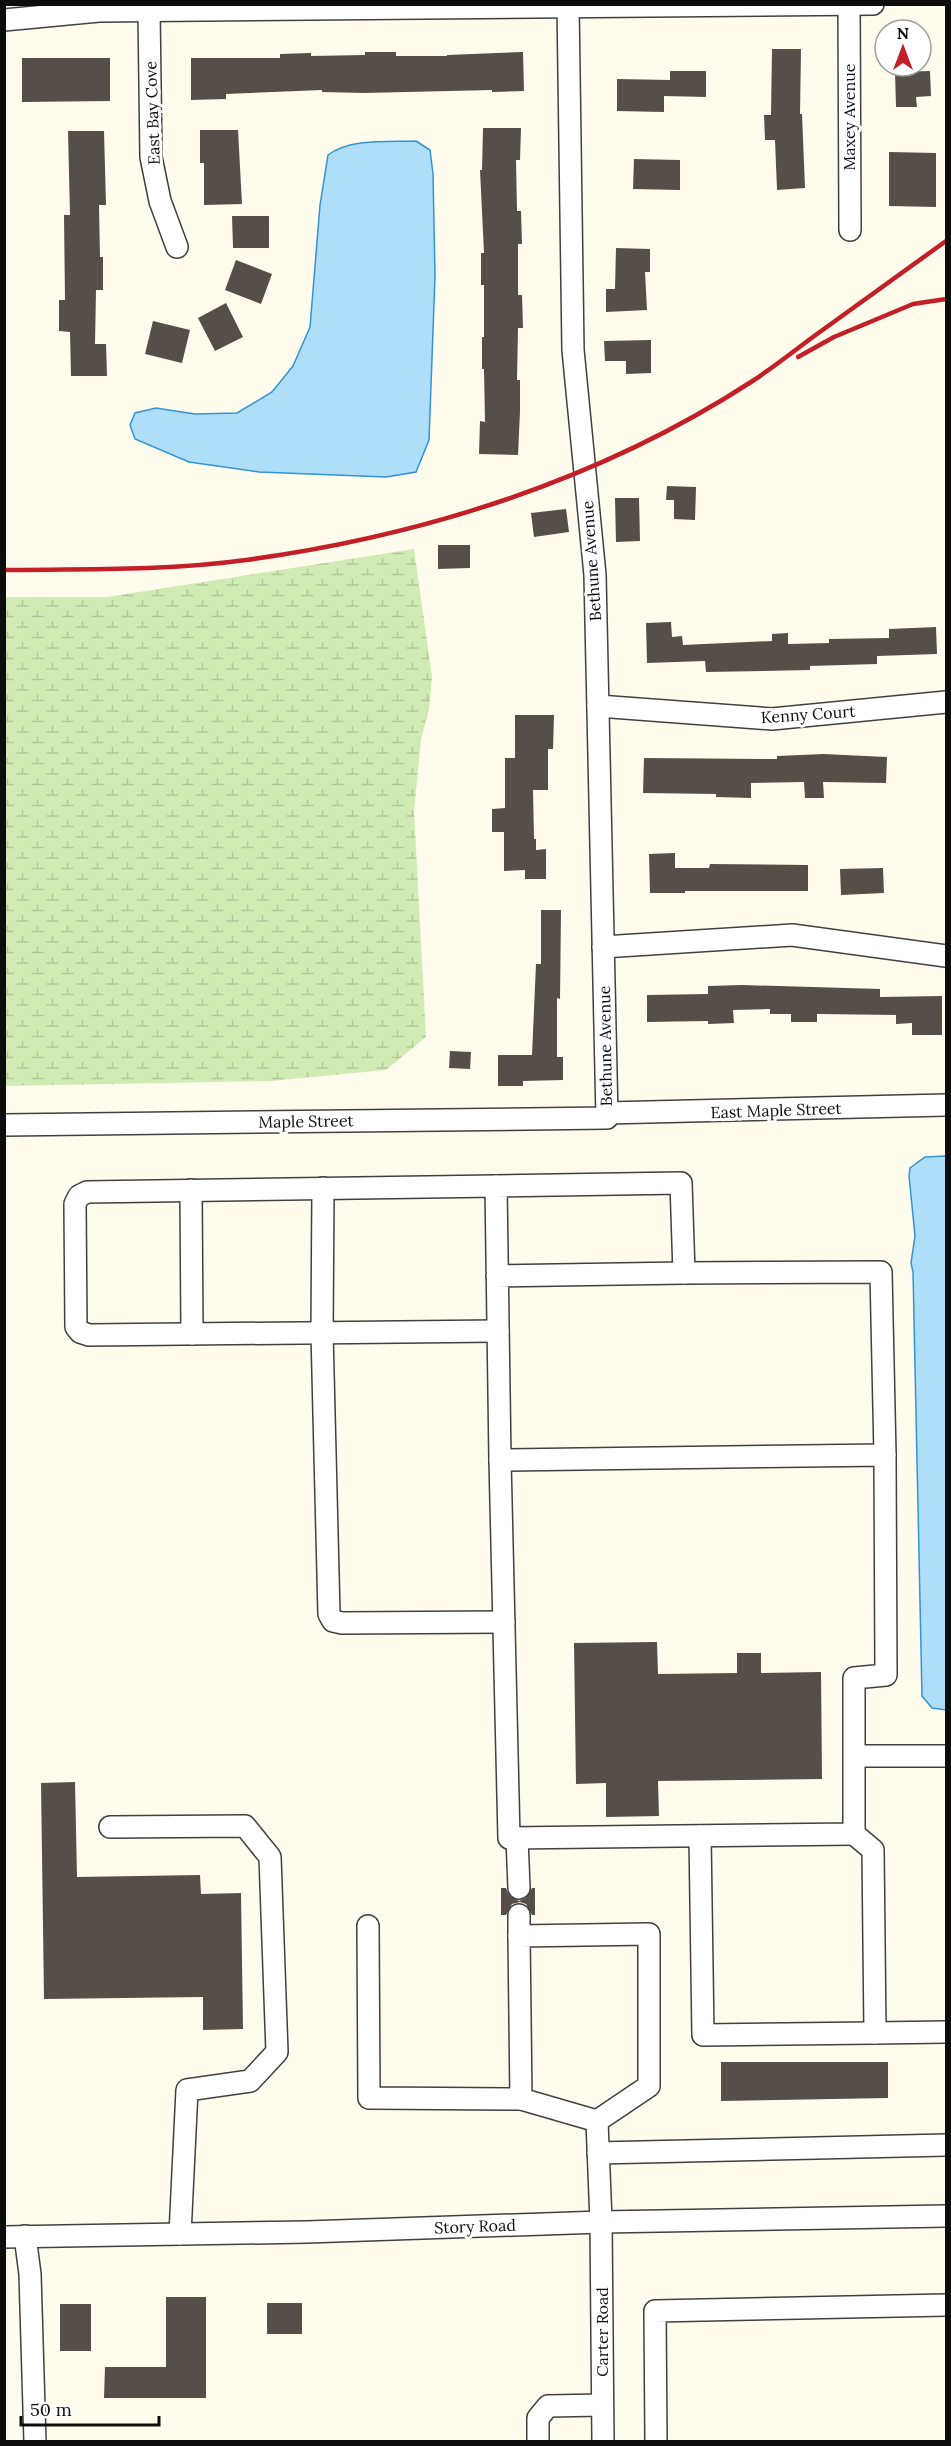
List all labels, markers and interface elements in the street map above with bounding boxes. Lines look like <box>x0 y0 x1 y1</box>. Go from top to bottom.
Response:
north arrow <box>873 18 933 78</box>
text: N <box>897 23 909 43</box>
street label: East Bay Cove <box>140 60 164 165</box>
street label: Maxey Avenue <box>839 63 859 170</box>
street label: Bethune Avenue <box>577 500 605 622</box>
street label: Kenny Court <box>760 701 857 727</box>
street label: Bethune Avenue <box>594 985 616 1107</box>
street label: East Maple Street <box>710 1098 843 1122</box>
street label: Maple Street <box>258 1110 355 1132</box>
street label: Story Road <box>434 2215 517 2237</box>
street label: Carter Road <box>592 2287 612 2377</box>
scale bar <box>21 2389 159 2427</box>
text: 50 m <box>30 2398 72 2421</box>

